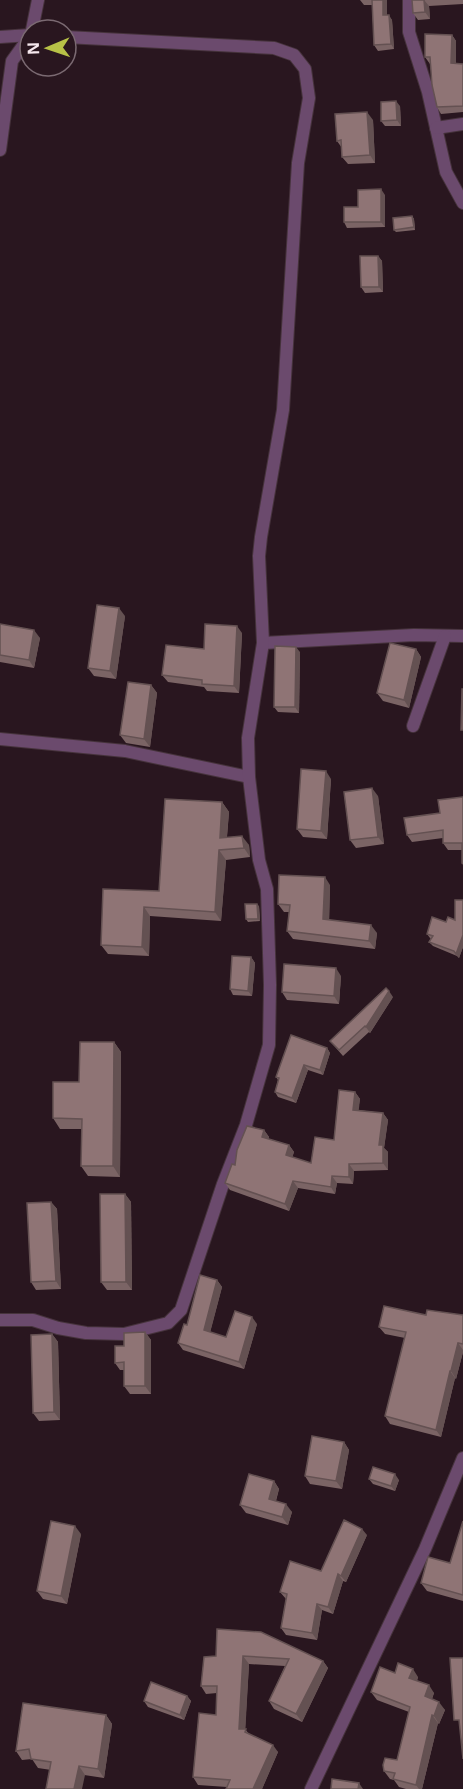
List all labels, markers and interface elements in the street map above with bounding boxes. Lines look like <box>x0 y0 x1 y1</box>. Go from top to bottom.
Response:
north arrow <box>18 18 78 78</box>
text: N <box>22 42 44 55</box>

